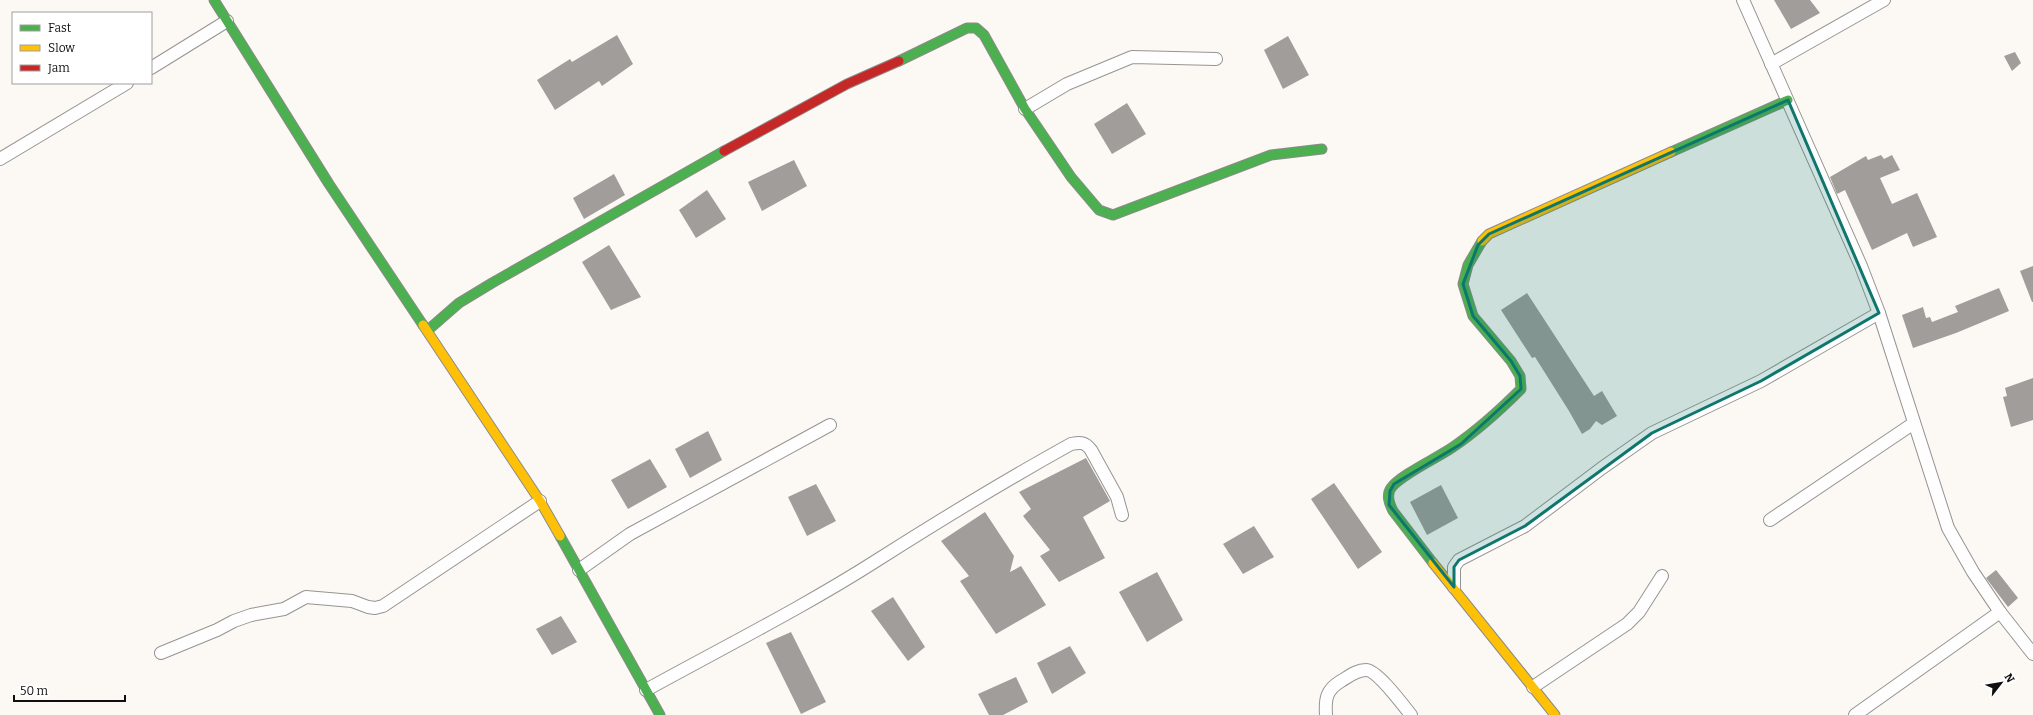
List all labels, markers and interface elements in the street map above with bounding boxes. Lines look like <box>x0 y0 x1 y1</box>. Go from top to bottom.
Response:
legend <box>12 12 152 84</box>
text: Fast <box>48 21 72 35</box>
text: Slow <box>48 41 75 55</box>
text: Jam <box>47 61 70 75</box>
north arrow <box>1981 663 2021 703</box>
text: N <box>2001 671 2017 686</box>
scale bar <box>14 677 125 703</box>
text: 50 m <box>20 684 49 698</box>

